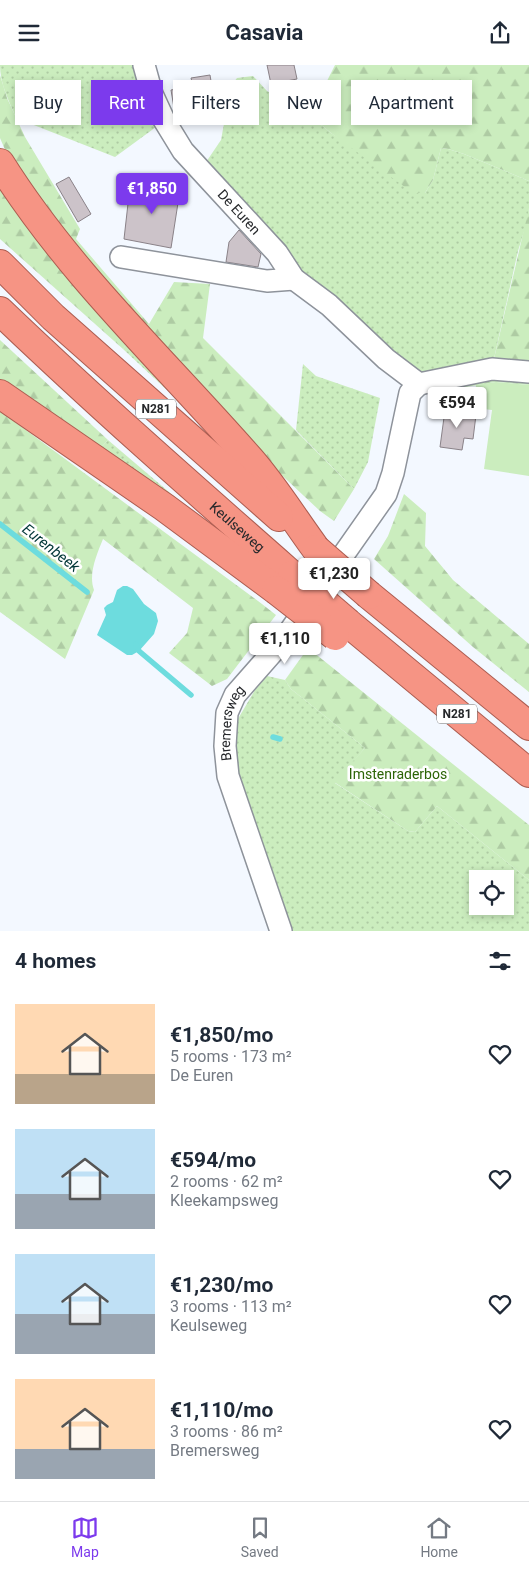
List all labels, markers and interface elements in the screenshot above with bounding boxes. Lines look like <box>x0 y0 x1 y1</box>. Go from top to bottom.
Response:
icon: menu <box>15 19 43 47</box>
icon: share <box>486 19 514 47</box>
text: Casavia <box>226 20 303 45</box>
chip: Buy <box>15 80 81 125</box>
chip: Rent <box>91 80 163 125</box>
chip: Filters <box>173 80 259 125</box>
chip: New <box>269 80 341 125</box>
chip: Apartment <box>351 80 472 125</box>
pin: €1,850 <box>111 173 193 215</box>
text: €1,850 <box>127 179 177 198</box>
street label: De Euren <box>215 186 264 238</box>
pin: €594 <box>427 387 487 429</box>
text: €594 <box>439 393 475 412</box>
road number: N281 <box>136 399 176 419</box>
street label: Keulseweg <box>207 499 268 555</box>
water label: Eurenbeek <box>19 520 84 576</box>
pin: €1,230 <box>293 557 375 600</box>
text: €1,230 <box>309 564 359 583</box>
pin: €1,110 <box>244 623 326 665</box>
text: €1,110 <box>260 629 310 648</box>
street label: Bremersweg <box>217 682 248 762</box>
road number: N281 <box>437 705 477 724</box>
park label: Imstenraderbos <box>349 766 447 782</box>
map controls <box>469 870 514 915</box>
button: locate <box>469 870 514 915</box>
icon: filters <box>486 947 514 975</box>
text: 4 homes <box>15 949 96 973</box>
text: €1,850/mo <box>170 1023 273 1047</box>
icon: home <box>55 1024 115 1084</box>
icon: heart <box>486 1040 514 1068</box>
text: 5 rooms · 173 m² <box>170 1047 292 1066</box>
text: De Euren <box>170 1066 233 1085</box>
text: €594/mo <box>170 1148 256 1172</box>
icon: home <box>55 1149 115 1209</box>
icon: heart <box>486 1165 514 1193</box>
text: 2 rooms · 62 m² <box>170 1172 283 1191</box>
text: Kleekampsweg <box>170 1191 278 1210</box>
text: €1,230/mo <box>170 1273 273 1297</box>
icon: home <box>55 1274 115 1334</box>
icon: heart <box>486 1290 514 1318</box>
text: 3 rooms · 113 m² <box>170 1297 292 1316</box>
text: Keulseweg <box>170 1316 247 1335</box>
text: €1,110/mo <box>170 1398 273 1422</box>
icon: home <box>55 1399 115 1459</box>
icon: heart <box>486 1415 514 1443</box>
text: 3 rooms · 86 m² <box>170 1422 283 1441</box>
text: Bremersweg <box>170 1441 259 1460</box>
tab: Map <box>71 1514 99 1560</box>
tab: Saved <box>241 1514 279 1560</box>
tab: Home <box>420 1514 458 1560</box>

